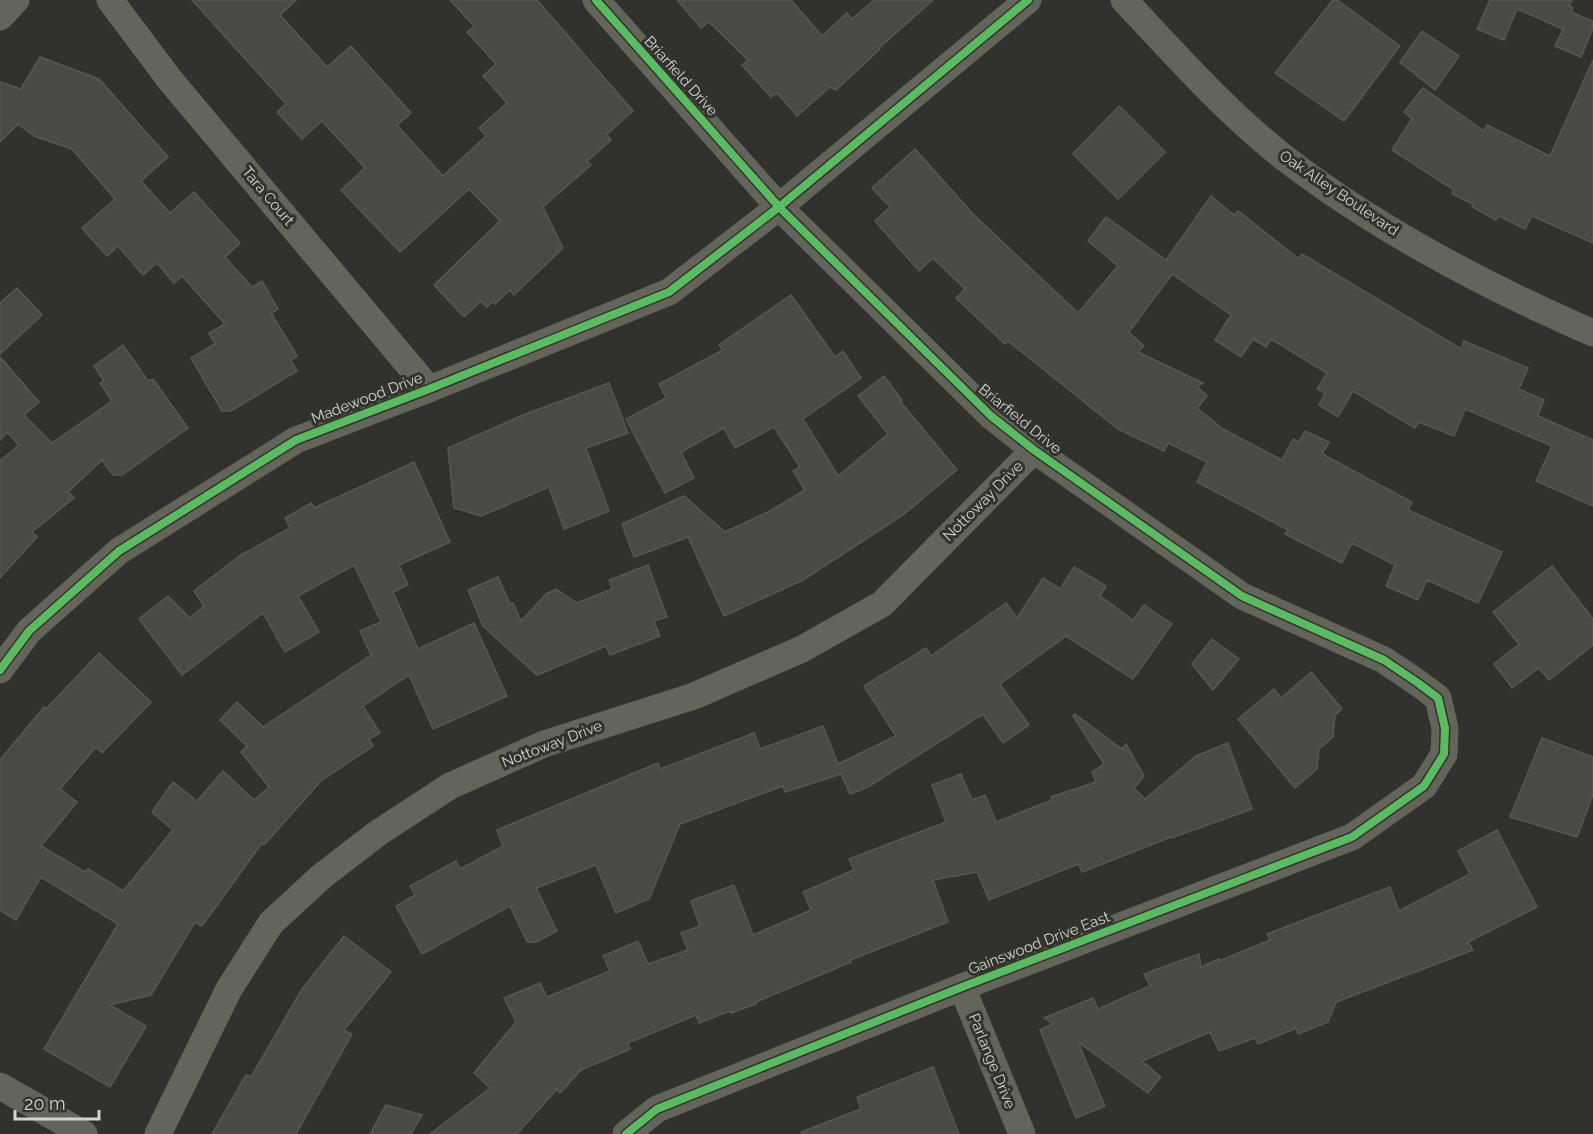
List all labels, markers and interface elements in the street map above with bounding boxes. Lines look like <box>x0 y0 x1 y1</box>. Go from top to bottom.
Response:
street label: Briarfield Drive <box>640 32 722 120</box>
street label: Oak Alley Boulevard <box>1276 146 1402 240</box>
street label: Tara Court <box>238 163 298 229</box>
street label: Madewood Drive <box>309 368 425 428</box>
street label: Briarfield Drive <box>975 380 1065 458</box>
street label: Nottoway Drive <box>939 457 1027 545</box>
street label: Nottoway Drive <box>499 717 605 771</box>
street label: Gainswood Drive East <box>966 908 1112 978</box>
street label: Parlange Drive <box>965 1011 1019 1112</box>
scale bar <box>15 1083 99 1121</box>
text: 20 m <box>24 1093 66 1114</box>

